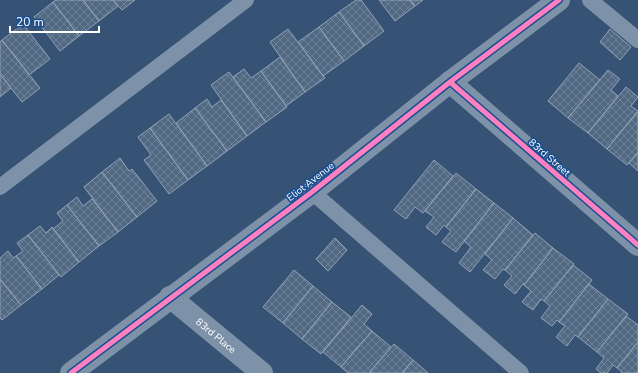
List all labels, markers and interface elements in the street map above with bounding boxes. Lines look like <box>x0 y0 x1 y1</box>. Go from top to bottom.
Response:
scale bar <box>10 8 99 34</box>
text: 20 m <box>16 14 44 30</box>
street label: 83rd Street <box>525 136 574 180</box>
street label: Eliot Avenue <box>284 159 337 205</box>
street label: 83rd Place <box>192 315 239 357</box>

